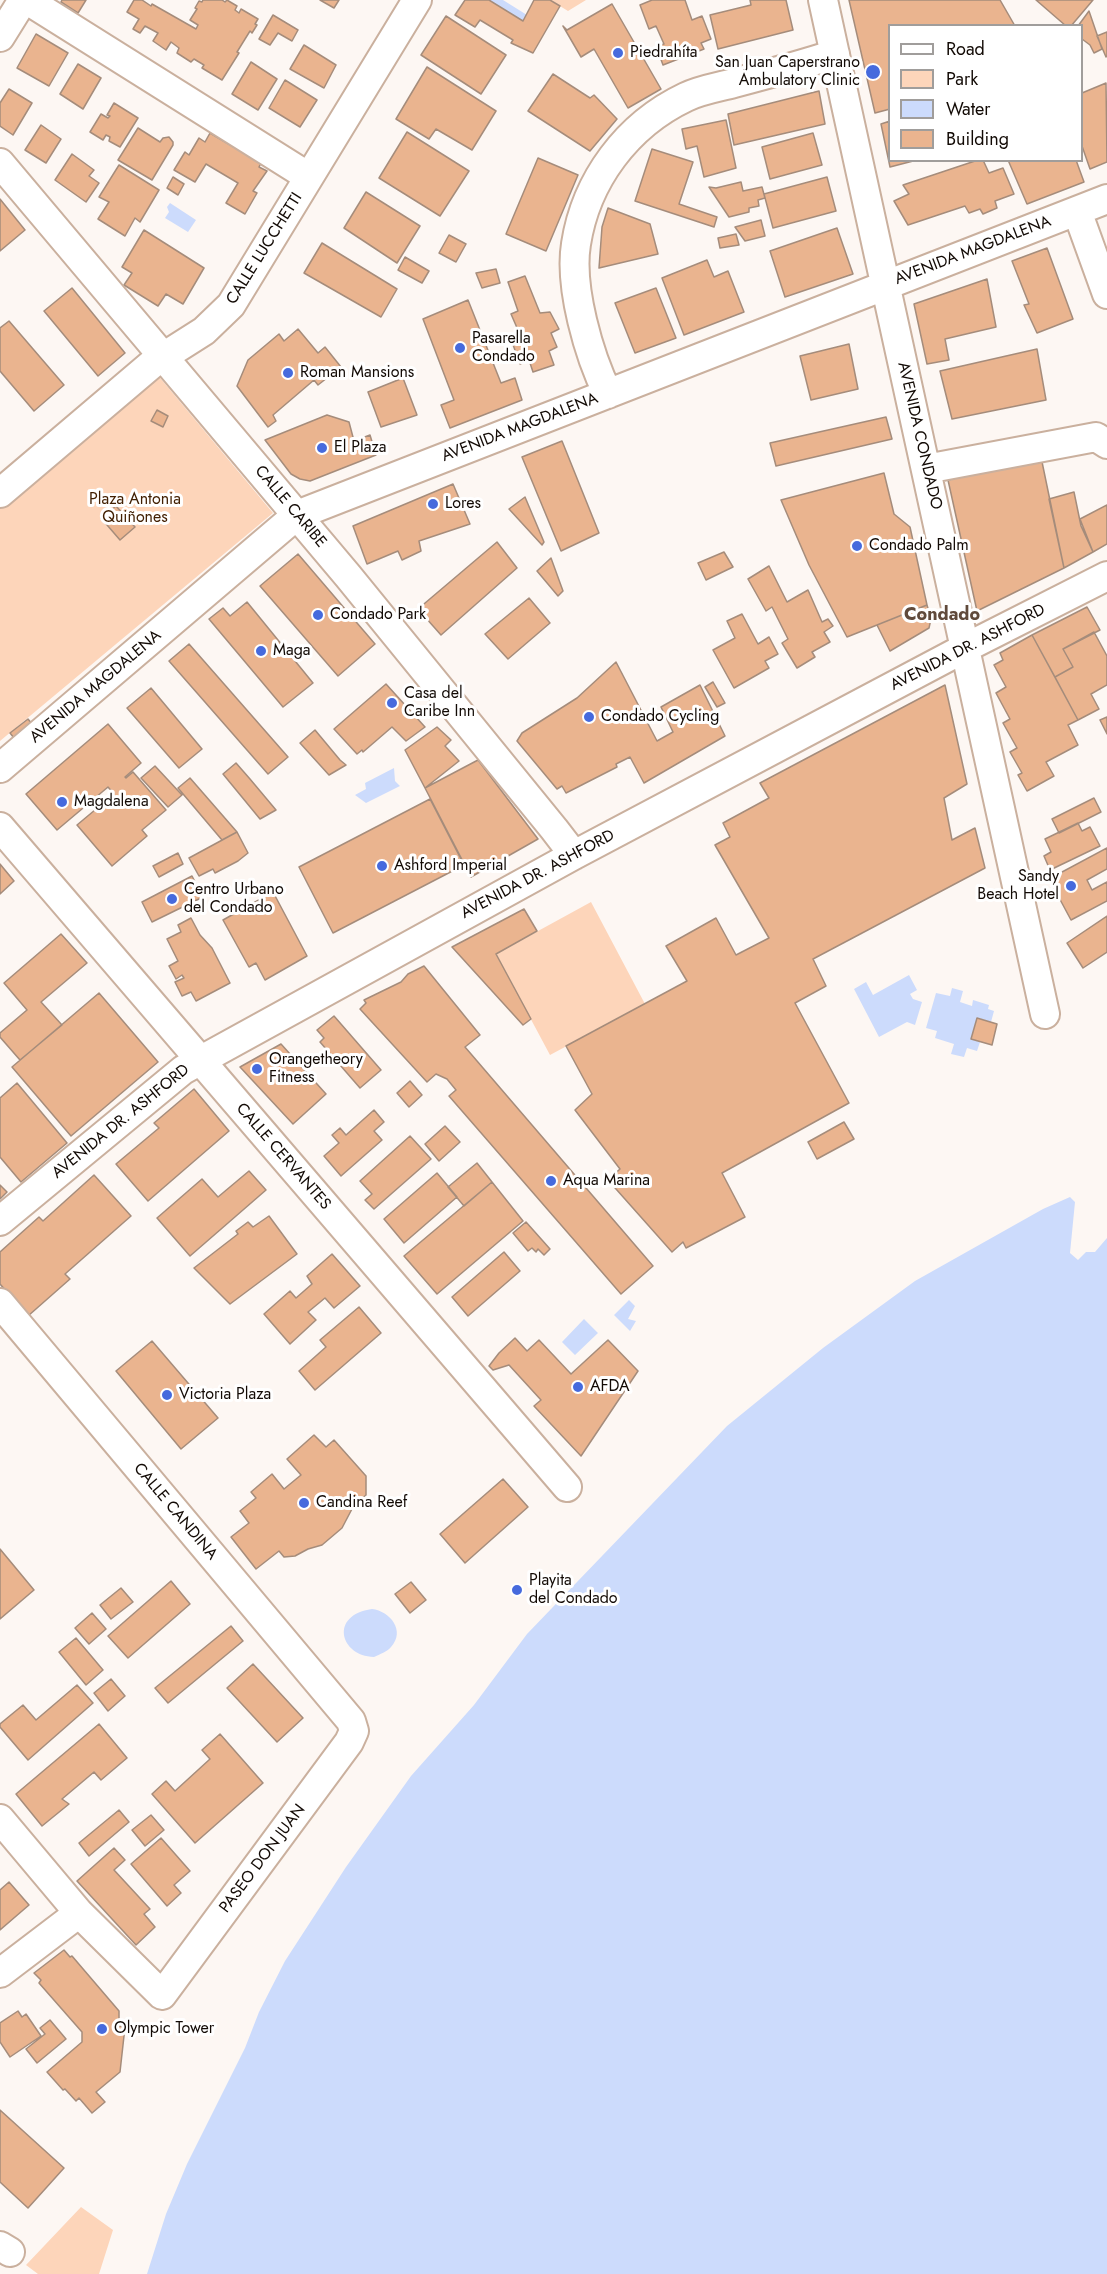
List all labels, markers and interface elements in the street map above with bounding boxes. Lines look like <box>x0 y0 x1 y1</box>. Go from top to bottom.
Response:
legend <box>888 24 1083 162</box>
text: Road <box>946 36 985 62</box>
place label: Piedrahíta <box>630 43 698 63</box>
marker: Piedrahíta <box>611 46 625 60</box>
place label: San Juan Caperstrano Ambulatory Clinic <box>715 53 860 91</box>
marker: San Juan Caperstrano Ambulatory Clinic <box>864 63 882 81</box>
text: Park <box>946 66 978 92</box>
text: Water <box>946 96 990 122</box>
text: Building <box>946 126 1009 152</box>
street label: CALLE LUCCHETTI <box>223 190 307 308</box>
street label: AVENIDA MAGDALENA <box>892 212 1054 290</box>
place label: Pasarella Condado <box>472 329 535 367</box>
marker: Pasarella Condado <box>453 341 467 355</box>
street label: AVENIDA CONDADO <box>893 360 945 512</box>
place label: Roman Mansions <box>300 363 414 383</box>
marker: Roman Mansions <box>281 366 295 380</box>
street label: AVENIDA MAGDALENA <box>439 389 601 467</box>
place label: El Plaza <box>334 438 386 458</box>
marker: El Plaza <box>315 441 329 455</box>
street label: CALLE CARIBE <box>250 462 330 552</box>
park label: Plaza Antonia Quiñones <box>89 490 181 528</box>
place label: Lores <box>445 494 481 514</box>
marker: Lores <box>426 497 440 511</box>
place label: Condado Palm <box>869 536 969 556</box>
marker: Condado Palm <box>850 539 864 553</box>
street label: AVENIDA DR. ASHFORD <box>887 601 1049 695</box>
place label: Condado Park <box>330 605 426 625</box>
district label: Condado <box>904 605 980 627</box>
marker: Condado Park <box>311 608 325 622</box>
street label: AVENIDA MAGDALENA <box>26 626 166 748</box>
place label: Maga <box>273 641 310 661</box>
marker: Maga <box>254 644 268 658</box>
place label: Casa del Caribe Inn <box>404 684 475 722</box>
marker: Casa del Caribe Inn <box>385 696 399 710</box>
place label: Condado Cycling <box>601 707 719 727</box>
marker: Condado Cycling <box>582 710 596 724</box>
place label: Magdalena <box>74 792 149 812</box>
marker: Magdalena <box>55 795 69 809</box>
street label: AVENIDA DR. ASHFORD <box>458 826 618 924</box>
place label: Ashford Imperial <box>394 856 507 876</box>
marker: Ashford Imperial <box>375 859 389 873</box>
place label: Sandy Beach Hotel <box>977 867 1059 905</box>
marker: Sandy Beach Hotel <box>1064 879 1078 893</box>
place label: Centro Urbano del Condado <box>184 880 284 918</box>
marker: Centro Urbano del Condado <box>165 892 179 906</box>
place label: Orangetheory Fitness <box>269 1050 363 1088</box>
street label: AVENIDA DR. ASHFORD <box>48 1061 194 1183</box>
marker: Orangetheory Fitness <box>250 1062 264 1076</box>
street label: CALLE CERVANTES <box>231 1100 335 1214</box>
place label: Aqua Marina <box>563 1171 650 1191</box>
marker: Aqua Marina <box>544 1174 558 1188</box>
place label: AFDA <box>590 1377 630 1397</box>
marker: AFDA <box>571 1380 585 1394</box>
place label: Victoria Plaza <box>179 1385 271 1405</box>
marker: Victoria Plaza <box>160 1388 174 1402</box>
street label: CALLE CANDINA <box>129 1460 221 1564</box>
place label: Candina Reef <box>316 1493 407 1513</box>
marker: Candina Reef <box>297 1496 311 1510</box>
place label: Playita del Condado <box>529 1571 618 1609</box>
marker: Playita del Condado <box>510 1583 524 1597</box>
street label: PASEO DON JUAN <box>216 1801 310 1917</box>
place label: Olympic Tower <box>114 2019 214 2039</box>
marker: Olympic Tower <box>95 2022 109 2036</box>

